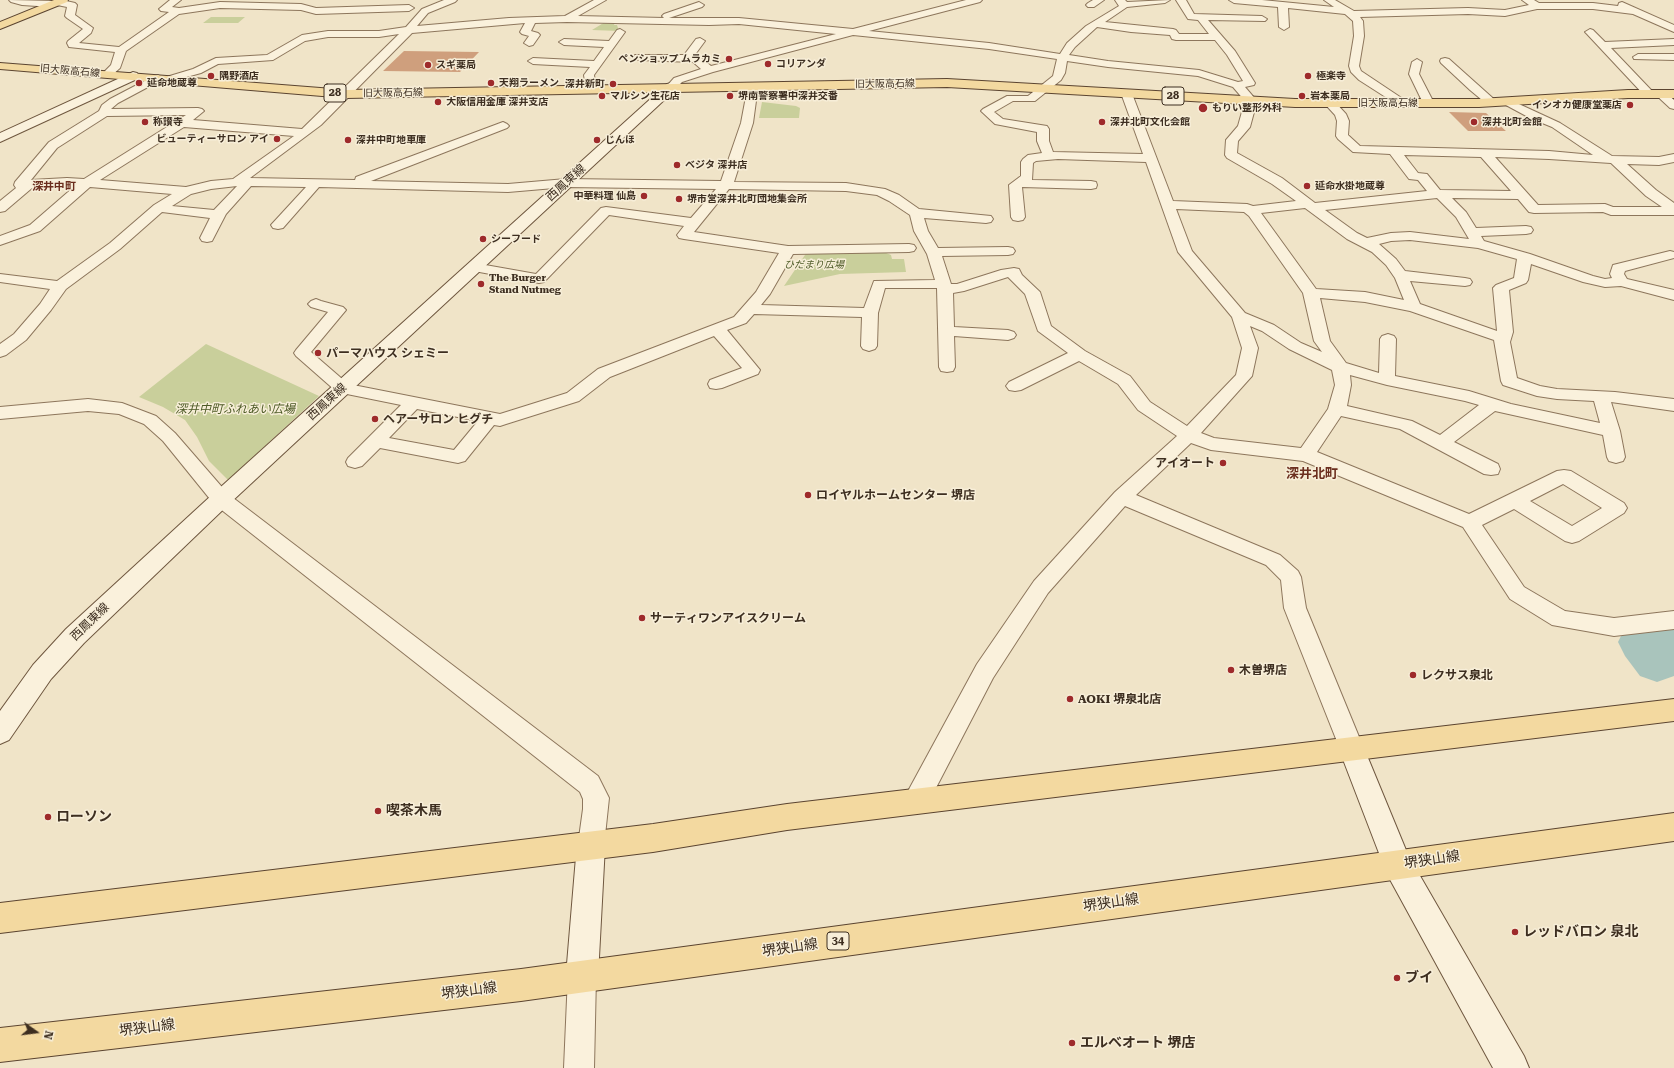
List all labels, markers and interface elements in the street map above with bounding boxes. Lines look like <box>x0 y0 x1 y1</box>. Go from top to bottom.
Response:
place label: ペンショップ ムラカミ <box>618 53 721 65</box>
marker: ペンショップ ムラカミ <box>724 54 734 64</box>
place label: コリアンダ <box>776 58 826 70</box>
place label: スギ薬局 <box>436 59 476 71</box>
marker: コリアンダ <box>763 59 773 69</box>
marker: スギ薬局 <box>423 60 433 70</box>
street label: 旧大阪高石線 <box>40 62 100 80</box>
place label: 隅野酒店 <box>219 70 259 82</box>
place label: 極楽寺 <box>1316 70 1346 82</box>
marker: 隅野酒店 <box>206 71 216 81</box>
marker: 極楽寺 <box>1303 71 1313 81</box>
place label: 延命地蔵尊 <box>147 77 197 89</box>
place label: 天翔ラーメン <box>499 77 559 89</box>
street label: 旧大阪高石線 <box>855 77 915 91</box>
marker: 延命地蔵尊 <box>134 78 144 88</box>
marker: 天翔ラーメン <box>486 78 496 88</box>
place label: 深井新町 <box>565 78 605 90</box>
marker: 深井新町 <box>608 79 618 89</box>
road number: 28 <box>324 84 346 102</box>
street label: 旧大阪高石線 <box>363 86 423 100</box>
road number: 28 <box>1162 87 1184 105</box>
place label: マルシン生花店 <box>610 90 680 102</box>
place label: 堺南警察署中深井交番 <box>738 90 838 102</box>
place label: 岩本薬局 <box>1310 90 1350 102</box>
marker: マルシン生花店 <box>597 91 607 101</box>
marker: 堺南警察署中深井交番 <box>725 91 735 101</box>
marker: 岩本薬局 <box>1297 91 1307 101</box>
place label: 大阪信用金庫 深井支店 <box>446 96 549 108</box>
marker: 大阪信用金庫 深井支店 <box>433 97 443 107</box>
street label: 旧大阪高石線 <box>1358 97 1418 109</box>
place label: イシオカ健康堂薬店 <box>1532 99 1622 111</box>
marker: イシオカ健康堂薬店 <box>1625 100 1635 110</box>
marker: もりい整形外科 <box>1197 102 1209 114</box>
place label: もりい整形外科 <box>1212 102 1282 114</box>
place label: 称讃寺 <box>153 116 183 128</box>
place label: 深井北町文化会館 <box>1110 116 1190 128</box>
place label: 深井北町会館 <box>1482 116 1542 128</box>
marker: 称讃寺 <box>140 117 150 127</box>
marker: 深井北町文化会館 <box>1097 117 1107 127</box>
marker: 深井北町会館 <box>1469 117 1479 127</box>
place label: ビューティーサロン アイ <box>156 133 269 145</box>
marker: ビューティーサロン アイ <box>272 134 282 144</box>
place label: 深井中町地車庫 <box>356 134 426 146</box>
place label: じんほ <box>605 134 635 146</box>
marker: 深井中町地車庫 <box>343 135 353 145</box>
marker: じんほ <box>592 135 602 145</box>
place label: ベジタ 深井店 <box>685 159 748 171</box>
marker: ベジタ 深井店 <box>672 160 682 170</box>
street label: 西鳳東線 <box>543 162 589 204</box>
district label: 深井中町 <box>32 180 76 194</box>
place label: 延命水掛地蔵尊 <box>1315 180 1385 192</box>
marker: 延命水掛地蔵尊 <box>1302 181 1312 191</box>
place label: 中華料理 仙島 <box>573 190 636 202</box>
marker: 中華料理 仙島 <box>639 191 649 201</box>
place label: 堺市営深井北町団地集会所 <box>687 193 807 205</box>
marker: 堺市営深井北町団地集会所 <box>674 194 684 204</box>
place label: シーフード <box>491 233 541 245</box>
marker: シーフード <box>478 234 488 244</box>
park label: ひだまり広場 <box>784 259 844 271</box>
place label: The Burger Stand Nutmeg <box>489 272 561 296</box>
marker: The Burger Stand Nutmeg <box>476 279 486 289</box>
place label: パーマハウス シェミー <box>326 346 449 360</box>
marker: パーマハウス シェミー <box>313 348 323 358</box>
street label: 西鳳東線 <box>304 381 350 423</box>
park label: 深井中町ふれあい広場 <box>175 402 295 416</box>
place label: ヘアーサロン ヒグチ <box>383 412 493 426</box>
marker: ヘアーサロン ヒグチ <box>370 414 380 424</box>
place label: アイオート <box>1155 456 1215 470</box>
marker: アイオート <box>1218 458 1228 468</box>
district label: 深井北町 <box>1286 466 1338 482</box>
place label: ロイヤルホームセンター 堺店 <box>816 488 975 502</box>
marker: ロイヤルホームセンター 堺店 <box>803 490 813 500</box>
street label: 西鳳東線 <box>68 600 112 644</box>
place label: サーティワンアイスクリーム <box>650 611 806 625</box>
marker: サーティワンアイスクリーム <box>637 613 647 623</box>
place label: 木曽堺店 <box>1239 663 1287 677</box>
marker: 木曽堺店 <box>1226 665 1236 675</box>
place label: レクサス泉北 <box>1421 668 1493 682</box>
marker: レクサス泉北 <box>1408 670 1418 680</box>
place label: AOKI 堺泉北店 <box>1078 692 1161 706</box>
marker: AOKI 堺泉北店 <box>1065 694 1075 704</box>
place label: 喫茶木馬 <box>386 803 442 819</box>
marker: 喫茶木馬 <box>373 806 383 816</box>
place label: ローソン <box>56 809 112 825</box>
marker: ローソン <box>43 812 53 822</box>
street label: 堺狭山線 <box>1403 848 1461 872</box>
street label: 堺狭山線 <box>1082 891 1140 915</box>
place label: レッドバロン 泉北 <box>1523 924 1639 940</box>
marker: レッドバロン 泉北 <box>1510 927 1520 937</box>
road number: 34 <box>827 932 849 950</box>
street label: 堺狭山線 <box>761 936 819 960</box>
place label: ブイ <box>1405 970 1433 986</box>
marker: ブイ <box>1392 973 1402 983</box>
street label: 堺狭山線 <box>440 979 498 1003</box>
north arrow <box>16 1012 56 1052</box>
street label: 堺狭山線 <box>118 1016 176 1040</box>
text: N <box>41 1029 55 1041</box>
place label: エルべオート 堺店 <box>1080 1035 1196 1051</box>
marker: エルべオート 堺店 <box>1067 1038 1077 1048</box>

